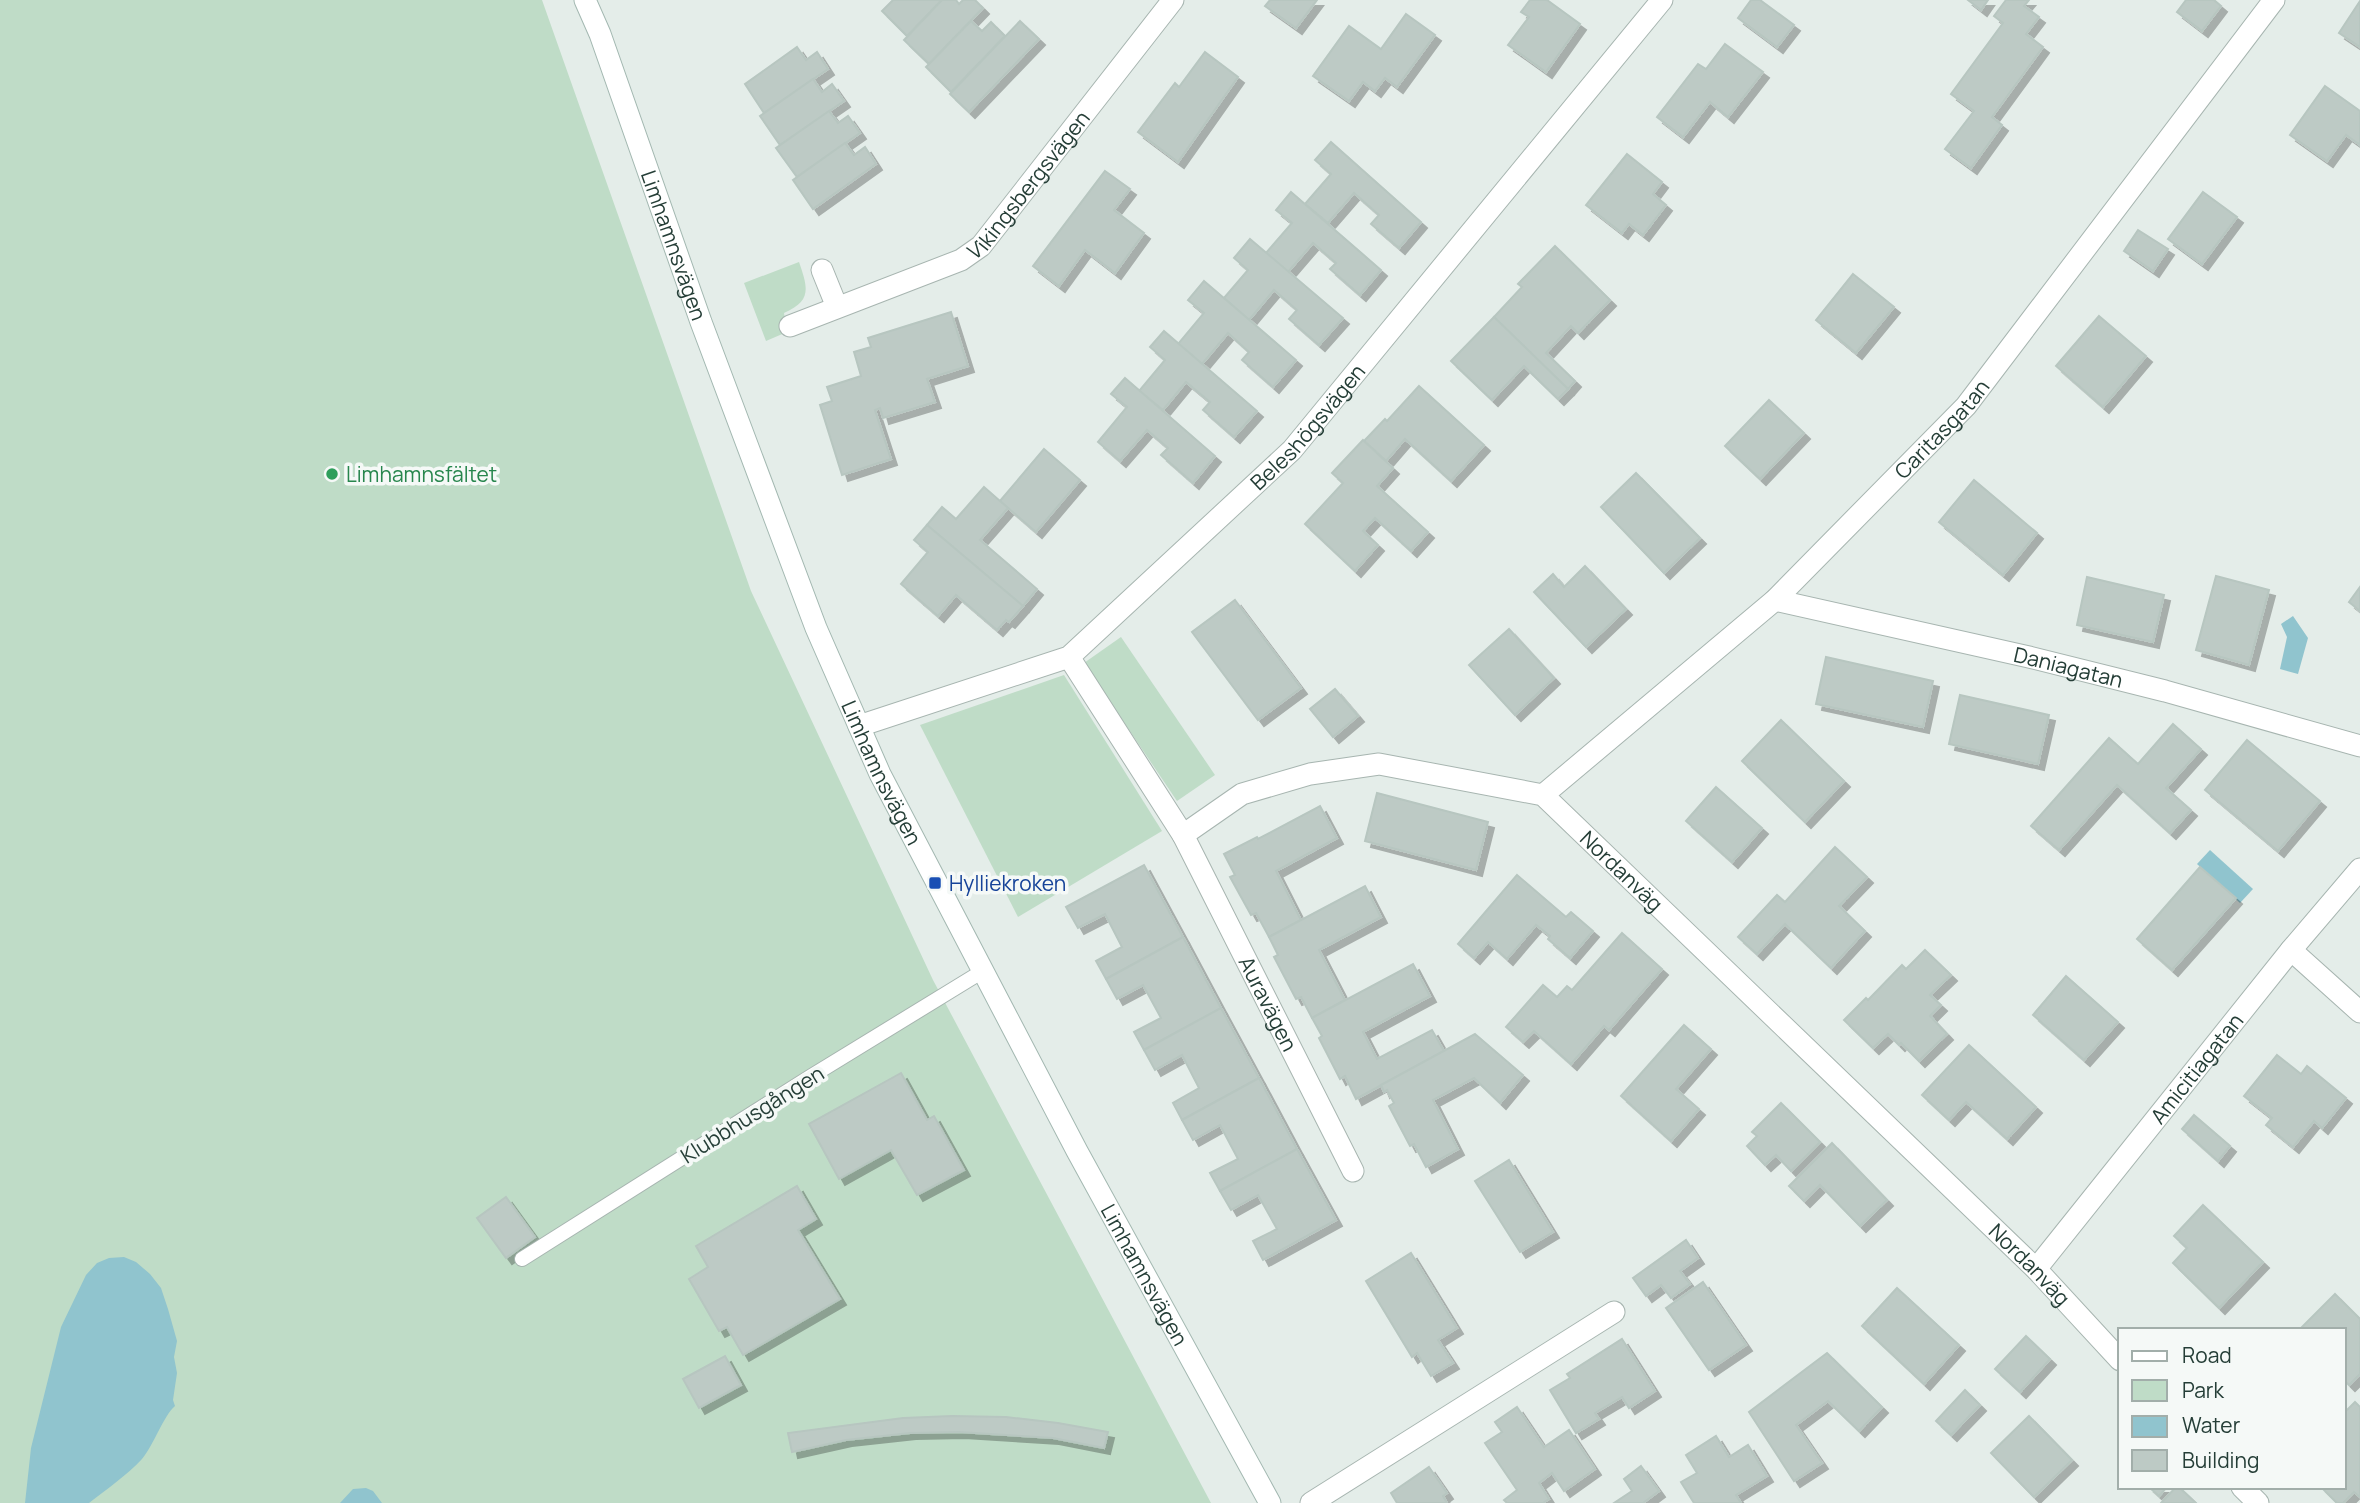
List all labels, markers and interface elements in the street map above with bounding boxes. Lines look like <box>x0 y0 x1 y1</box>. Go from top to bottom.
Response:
street label: Vikingsbergsvägen <box>962 105 1096 265</box>
street label: Limhamnsvägen <box>635 166 713 324</box>
street label: Beleshögsvägen <box>1244 358 1371 496</box>
street label: Caritasgatan <box>1888 373 1995 485</box>
place label: Limhamnsfältet <box>346 460 497 488</box>
marker: Limhamnsfältet <box>324 466 340 482</box>
street label: Daniagatan <box>2011 640 2126 694</box>
street label: Limhamnsvägen <box>835 696 928 850</box>
street label: Nordanväg <box>1574 824 1669 917</box>
place label: Hylliekroken <box>949 869 1066 897</box>
marker: Hylliekroken <box>927 875 943 891</box>
street label: Auravägen <box>1233 951 1304 1056</box>
street label: Amicitiagatan <box>2144 1007 2249 1129</box>
street label: Klubbhusgången <box>675 1059 829 1169</box>
street label: Limhamnsvägen <box>1095 1199 1195 1350</box>
street label: Nordanväg <box>1983 1217 2077 1311</box>
legend <box>2118 1328 2346 1489</box>
text: Road <box>2182 1341 2232 1369</box>
text: Park <box>2182 1376 2224 1404</box>
text: Water <box>2182 1411 2241 1439</box>
text: Building <box>2182 1446 2259 1474</box>

